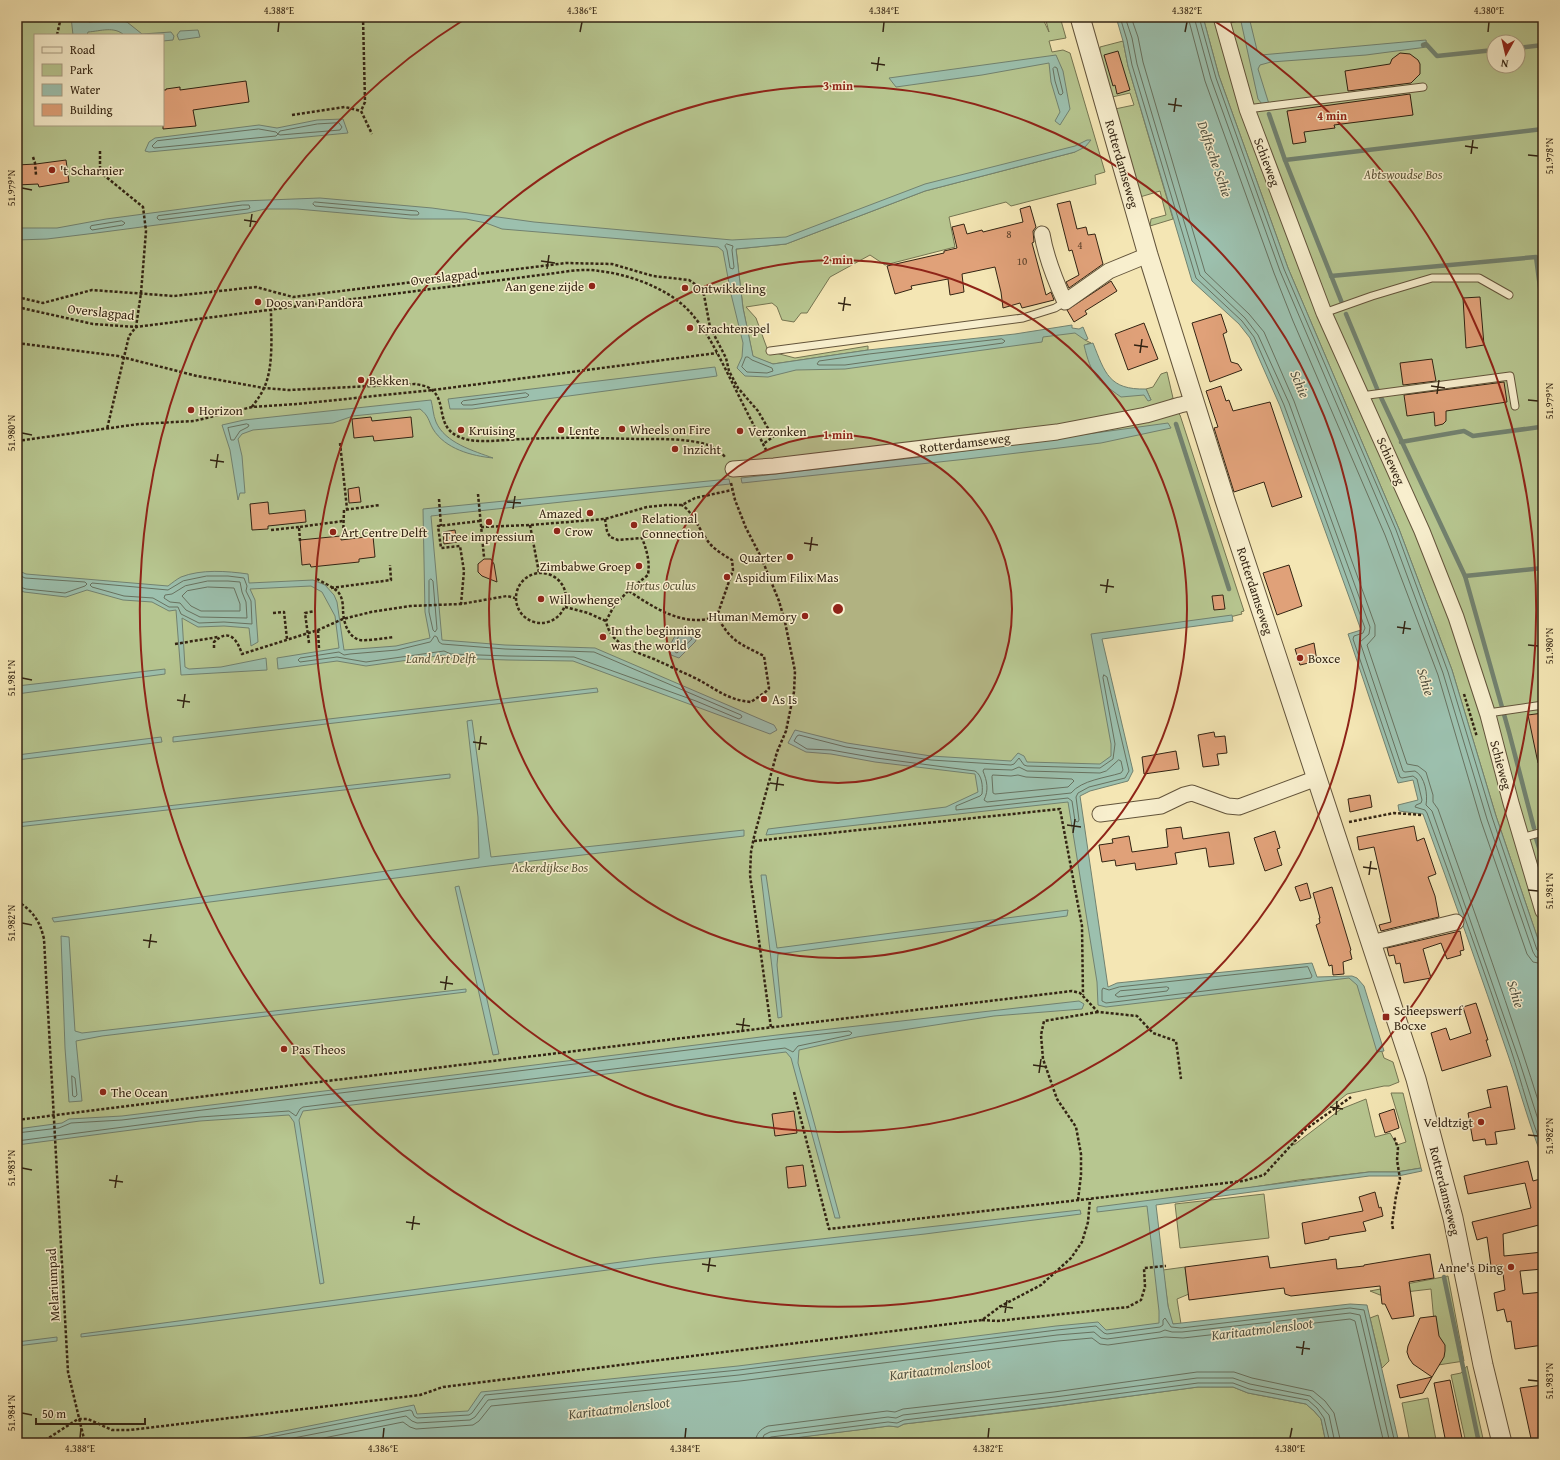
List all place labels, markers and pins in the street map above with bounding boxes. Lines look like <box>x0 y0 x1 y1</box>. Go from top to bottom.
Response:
place label: 't Scharnier <box>60 161 125 180</box>
marker: 't Scharnier <box>47 165 57 175</box>
place label: Aan gene zijde <box>505 277 584 296</box>
place label: Ontwikkeling <box>693 279 766 298</box>
marker: Aan gene zijde <box>587 281 597 291</box>
marker: Ontwikkeling <box>680 283 690 293</box>
place label: Doos van Pandora <box>266 293 364 312</box>
marker: Doos van Pandora <box>253 297 263 307</box>
place label: Krachtenspel <box>698 319 770 338</box>
marker: Krachtenspel <box>685 323 695 333</box>
place label: Bekken <box>369 371 410 390</box>
marker: Bekken <box>356 375 366 385</box>
place label: Horizon <box>199 401 244 420</box>
marker: Horizon <box>186 405 196 415</box>
place label: Wheels on Fire <box>630 420 710 439</box>
place label: Kruising <box>469 421 516 440</box>
place label: Lente <box>569 421 599 440</box>
place label: Verzonken <box>748 422 807 441</box>
marker: Wheels on Fire <box>617 424 627 434</box>
marker: Kruising <box>456 425 466 435</box>
marker: Lente <box>556 425 566 435</box>
marker: Verzonken <box>735 426 745 436</box>
place label: Inzicht <box>683 440 722 459</box>
marker: Inzicht <box>670 444 680 454</box>
place label: Amazed <box>539 504 582 523</box>
marker: Amazed <box>585 508 595 518</box>
place label: Relational Connection <box>642 509 705 543</box>
marker: Tree impressium <box>484 517 494 527</box>
marker: Relational Connection <box>629 520 639 530</box>
place label: Crow <box>565 522 594 541</box>
place label: Art Centre Delft <box>341 523 428 542</box>
marker: Crow <box>552 526 562 536</box>
marker: Art Centre Delft <box>328 527 338 537</box>
place label: Tree impressium <box>443 527 535 546</box>
place label: Quarter <box>740 548 783 567</box>
marker: Quarter <box>785 552 795 562</box>
place label: Zimbabwe Groep <box>540 557 631 576</box>
marker: Zimbabwe Groep <box>634 561 644 571</box>
place label: Aspidium Filix Mas <box>735 568 839 587</box>
marker: Aspidium Filix Mas <box>722 572 732 582</box>
place label: Willowhenge <box>549 590 620 609</box>
marker: Willowhenge <box>536 594 546 604</box>
centre of rings <box>831 602 845 616</box>
place label: Human Memory <box>709 607 798 626</box>
marker: Human Memory <box>800 611 810 621</box>
place label: In the beginning was the world <box>611 621 702 655</box>
marker: In the beginning was the world <box>598 632 608 642</box>
place label: Boxce <box>1308 649 1340 668</box>
marker: Boxce <box>1295 653 1305 663</box>
place label: As Is <box>772 690 797 709</box>
marker: As Is <box>759 694 769 704</box>
place label: Scheepswerf Bocxe <box>1394 1001 1464 1035</box>
marker: Scheepswerf Bocxe <box>1381 1012 1391 1022</box>
place label: Pas Theos <box>292 1040 346 1059</box>
marker: Pas Theos <box>279 1044 289 1054</box>
place label: The Ocean <box>111 1083 168 1102</box>
marker: The Ocean <box>98 1087 108 1097</box>
place label: Veldtzigt <box>1424 1113 1473 1132</box>
marker: Veldtzigt <box>1476 1117 1486 1127</box>
place label: Anne's Ding <box>1438 1258 1504 1277</box>
marker: Anne's Ding <box>1506 1262 1516 1272</box>

